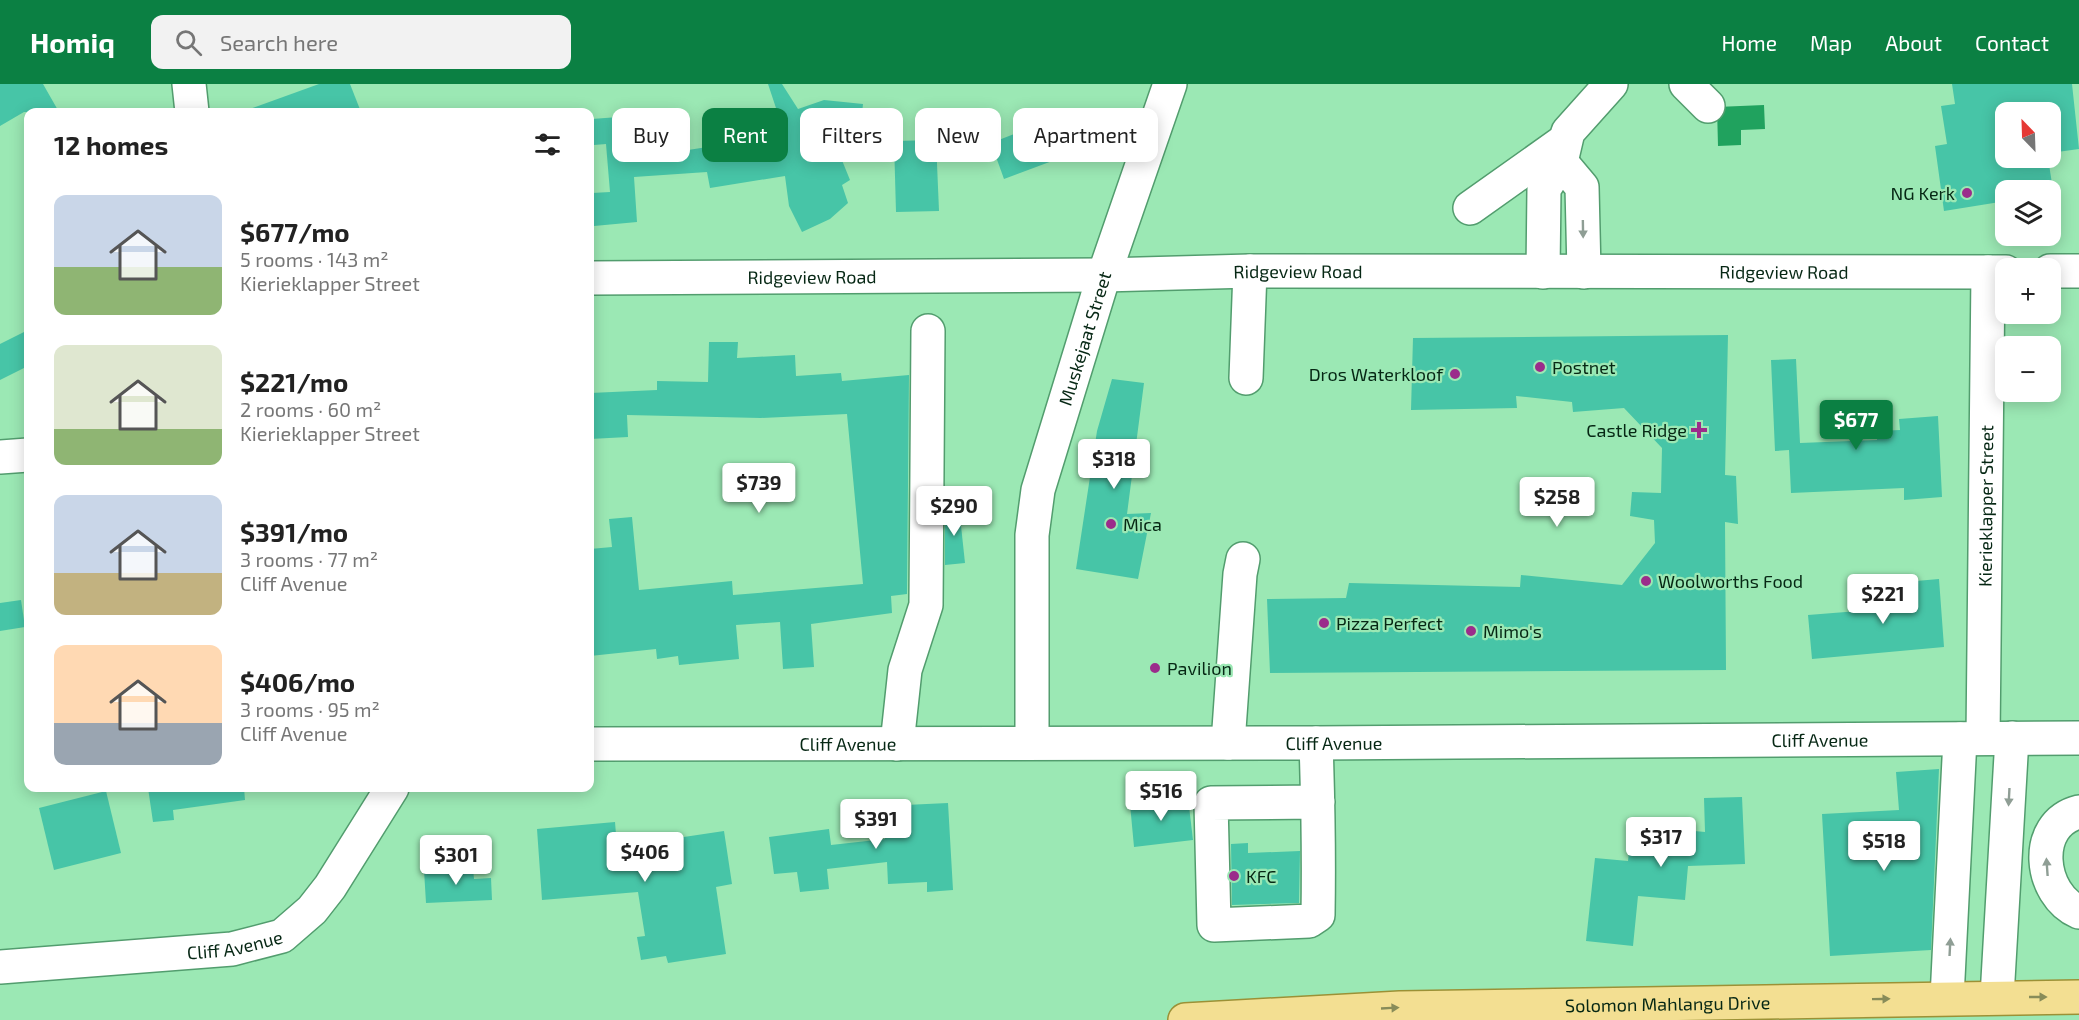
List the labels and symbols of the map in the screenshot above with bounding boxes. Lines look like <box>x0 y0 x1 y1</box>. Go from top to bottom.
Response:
north arrow <box>1995 102 2061 168</box>
place label: NG Kerk <box>1891 182 1955 204</box>
marker: NG Kerk <box>1960 186 1974 200</box>
one-way arrow <box>1578 220 1588 239</box>
street label: Ridgeview Road <box>1233 260 1363 282</box>
street label: Ridgeview Road <box>1719 261 1849 283</box>
street label: Ridgeview Road <box>747 265 877 288</box>
street label: Muskejaat Street <box>1054 269 1115 408</box>
place label: Postnet <box>1552 356 1616 378</box>
marker: Postnet <box>1533 360 1547 374</box>
place label: Dros Waterkloof <box>1309 363 1444 385</box>
marker: Dros Waterkloof <box>1448 367 1462 381</box>
pin: $677 <box>1820 400 1892 451</box>
place label: Castle Ridge <box>1586 419 1687 441</box>
marker: Castle Ridge <box>1692 423 1706 437</box>
street label: Kierieklapper Street <box>1974 425 1997 587</box>
pin: $318 <box>1078 439 1150 490</box>
pin: $739 <box>723 463 795 514</box>
pin: $258 <box>1521 477 1593 528</box>
pin: $290 <box>918 486 990 537</box>
place label: Mica <box>1123 513 1162 535</box>
marker: Mica <box>1104 517 1118 531</box>
place label: Woolworths Food <box>1658 570 1803 592</box>
marker: Woolworths Food <box>1639 574 1653 588</box>
pin: $221 <box>1847 574 1919 625</box>
place label: Pizza Perfect <box>1336 612 1443 634</box>
marker: Pizza Perfect <box>1317 616 1331 630</box>
place label: Mimo's <box>1483 620 1542 642</box>
marker: Mimo's <box>1464 624 1478 638</box>
place label: Pavilion <box>1167 657 1232 679</box>
marker: Pavilion <box>1148 661 1162 675</box>
street label: Cliff Avenue <box>1771 728 1868 751</box>
street label: Cliff Avenue <box>1286 732 1382 754</box>
street label: Cliff Avenue <box>800 733 896 755</box>
pin: $516 <box>1125 771 1197 822</box>
one-way arrow <box>2005 787 2014 806</box>
pin: $391 <box>840 799 912 850</box>
pin: $317 <box>1625 817 1697 868</box>
pin: $518 <box>1848 821 1920 872</box>
pin: $406 <box>609 832 681 883</box>
pin: $301 <box>420 835 492 886</box>
one-way arrow <box>2042 858 2052 877</box>
place label: KFC <box>1246 865 1276 887</box>
marker: KFC <box>1227 869 1241 883</box>
street label: Cliff Avenue <box>186 925 285 963</box>
one-way arrow <box>1945 937 1954 956</box>
street label: Solomon Mahlangu Drive <box>1565 991 1770 1016</box>
one-way arrow <box>2029 992 2048 1002</box>
one-way arrow <box>1872 994 1891 1004</box>
one-way arrow <box>1381 1004 1400 1013</box>

